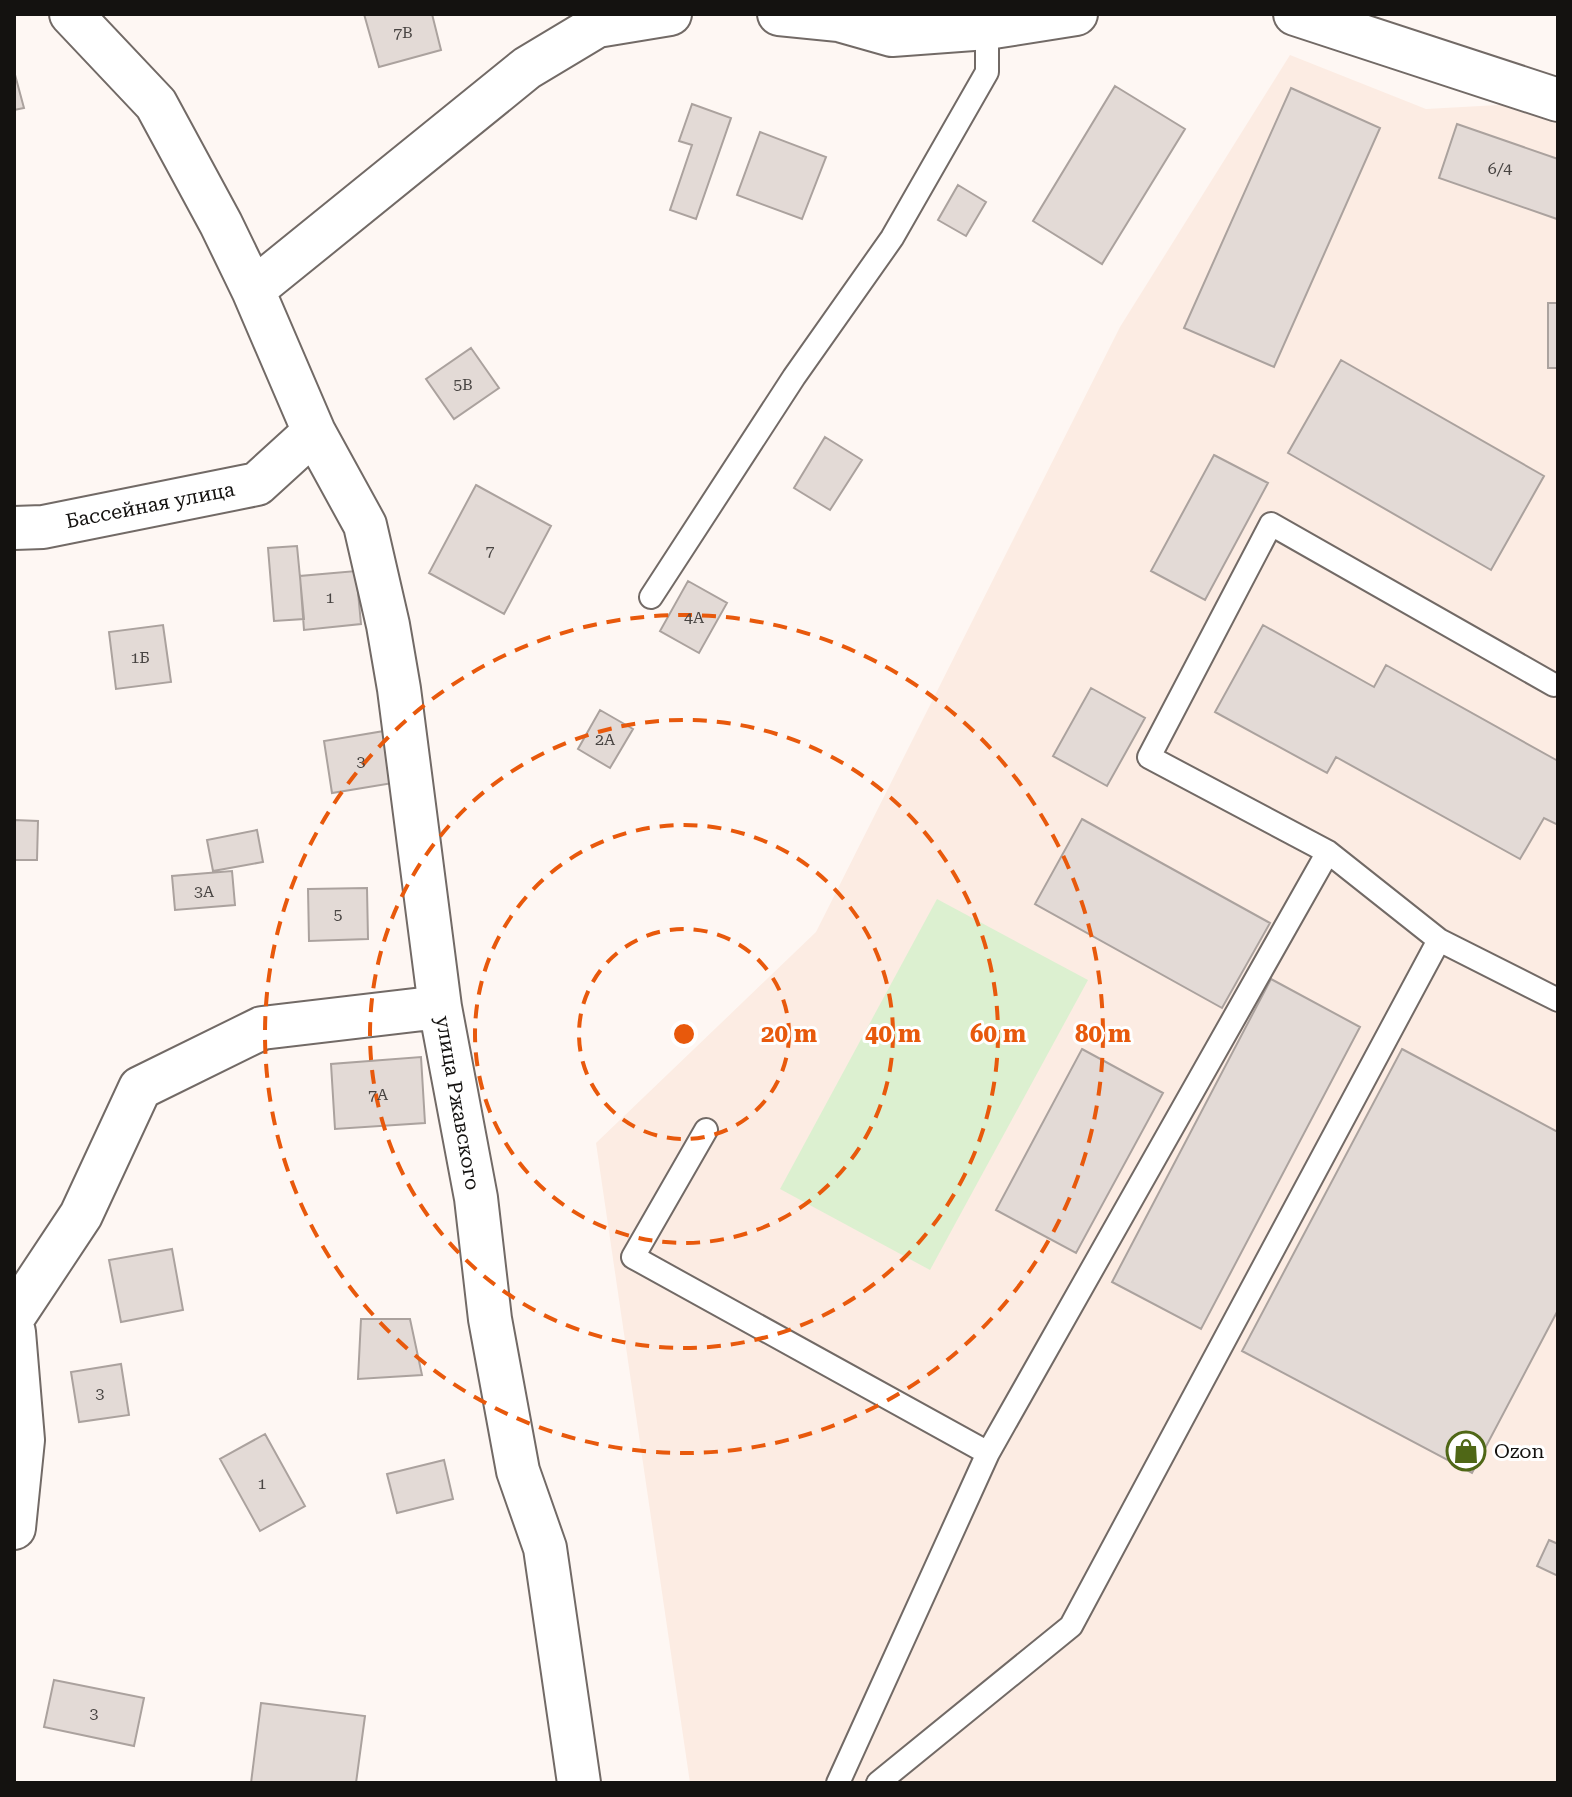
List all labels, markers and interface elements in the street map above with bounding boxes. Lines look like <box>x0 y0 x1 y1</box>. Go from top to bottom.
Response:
house number: 7В <box>393 23 413 42</box>
house number: 6/4 <box>1488 159 1512 178</box>
house number: 5В <box>453 375 473 394</box>
street label: Бассейная улица <box>64 477 237 533</box>
house number: 7 <box>486 541 495 560</box>
house number: 1 <box>326 588 335 607</box>
house number: 4А <box>684 608 705 627</box>
house number: 1Б <box>130 648 150 667</box>
house number: 2А <box>595 730 616 749</box>
house number: 3 <box>357 752 366 771</box>
house number: 3А <box>194 882 215 901</box>
house number: 5 <box>334 905 343 924</box>
street label: улица Ржавского <box>431 1014 485 1192</box>
centre of rings <box>670 1020 698 1048</box>
text: 20 m <box>761 1020 817 1048</box>
text: 40 m <box>865 1020 921 1048</box>
text: 60 m <box>970 1020 1026 1048</box>
text: 80 m <box>1075 1020 1131 1048</box>
house number: 7А <box>368 1085 389 1104</box>
house number: 3 <box>96 1384 105 1403</box>
shop icon: Ozon <box>1445 1430 1487 1472</box>
place label: Ozon <box>1494 1439 1545 1463</box>
house number: 1 <box>258 1474 267 1493</box>
house number: 3 <box>90 1704 99 1723</box>

